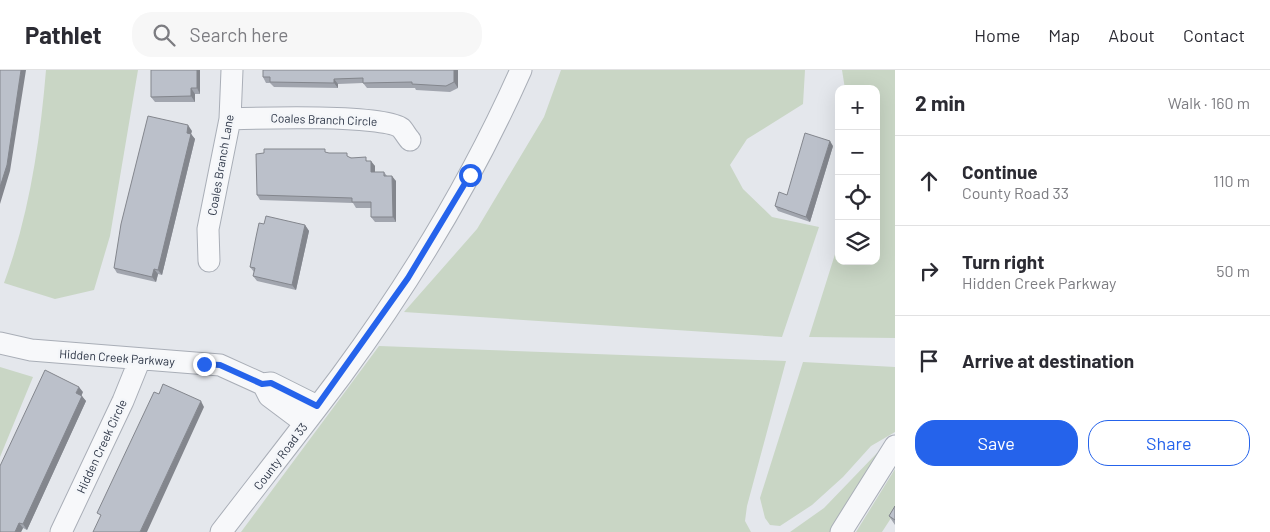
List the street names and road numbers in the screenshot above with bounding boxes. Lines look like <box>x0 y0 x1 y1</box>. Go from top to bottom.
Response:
street label: Coales Branch Circle <box>270 110 378 128</box>
street label: Coales Branch Lane <box>204 113 236 217</box>
street label: Hidden Creek Parkway <box>59 346 176 368</box>
street label: Hidden Creek Circle <box>73 397 129 495</box>
street label: County Road 33 <box>250 420 310 492</box>

